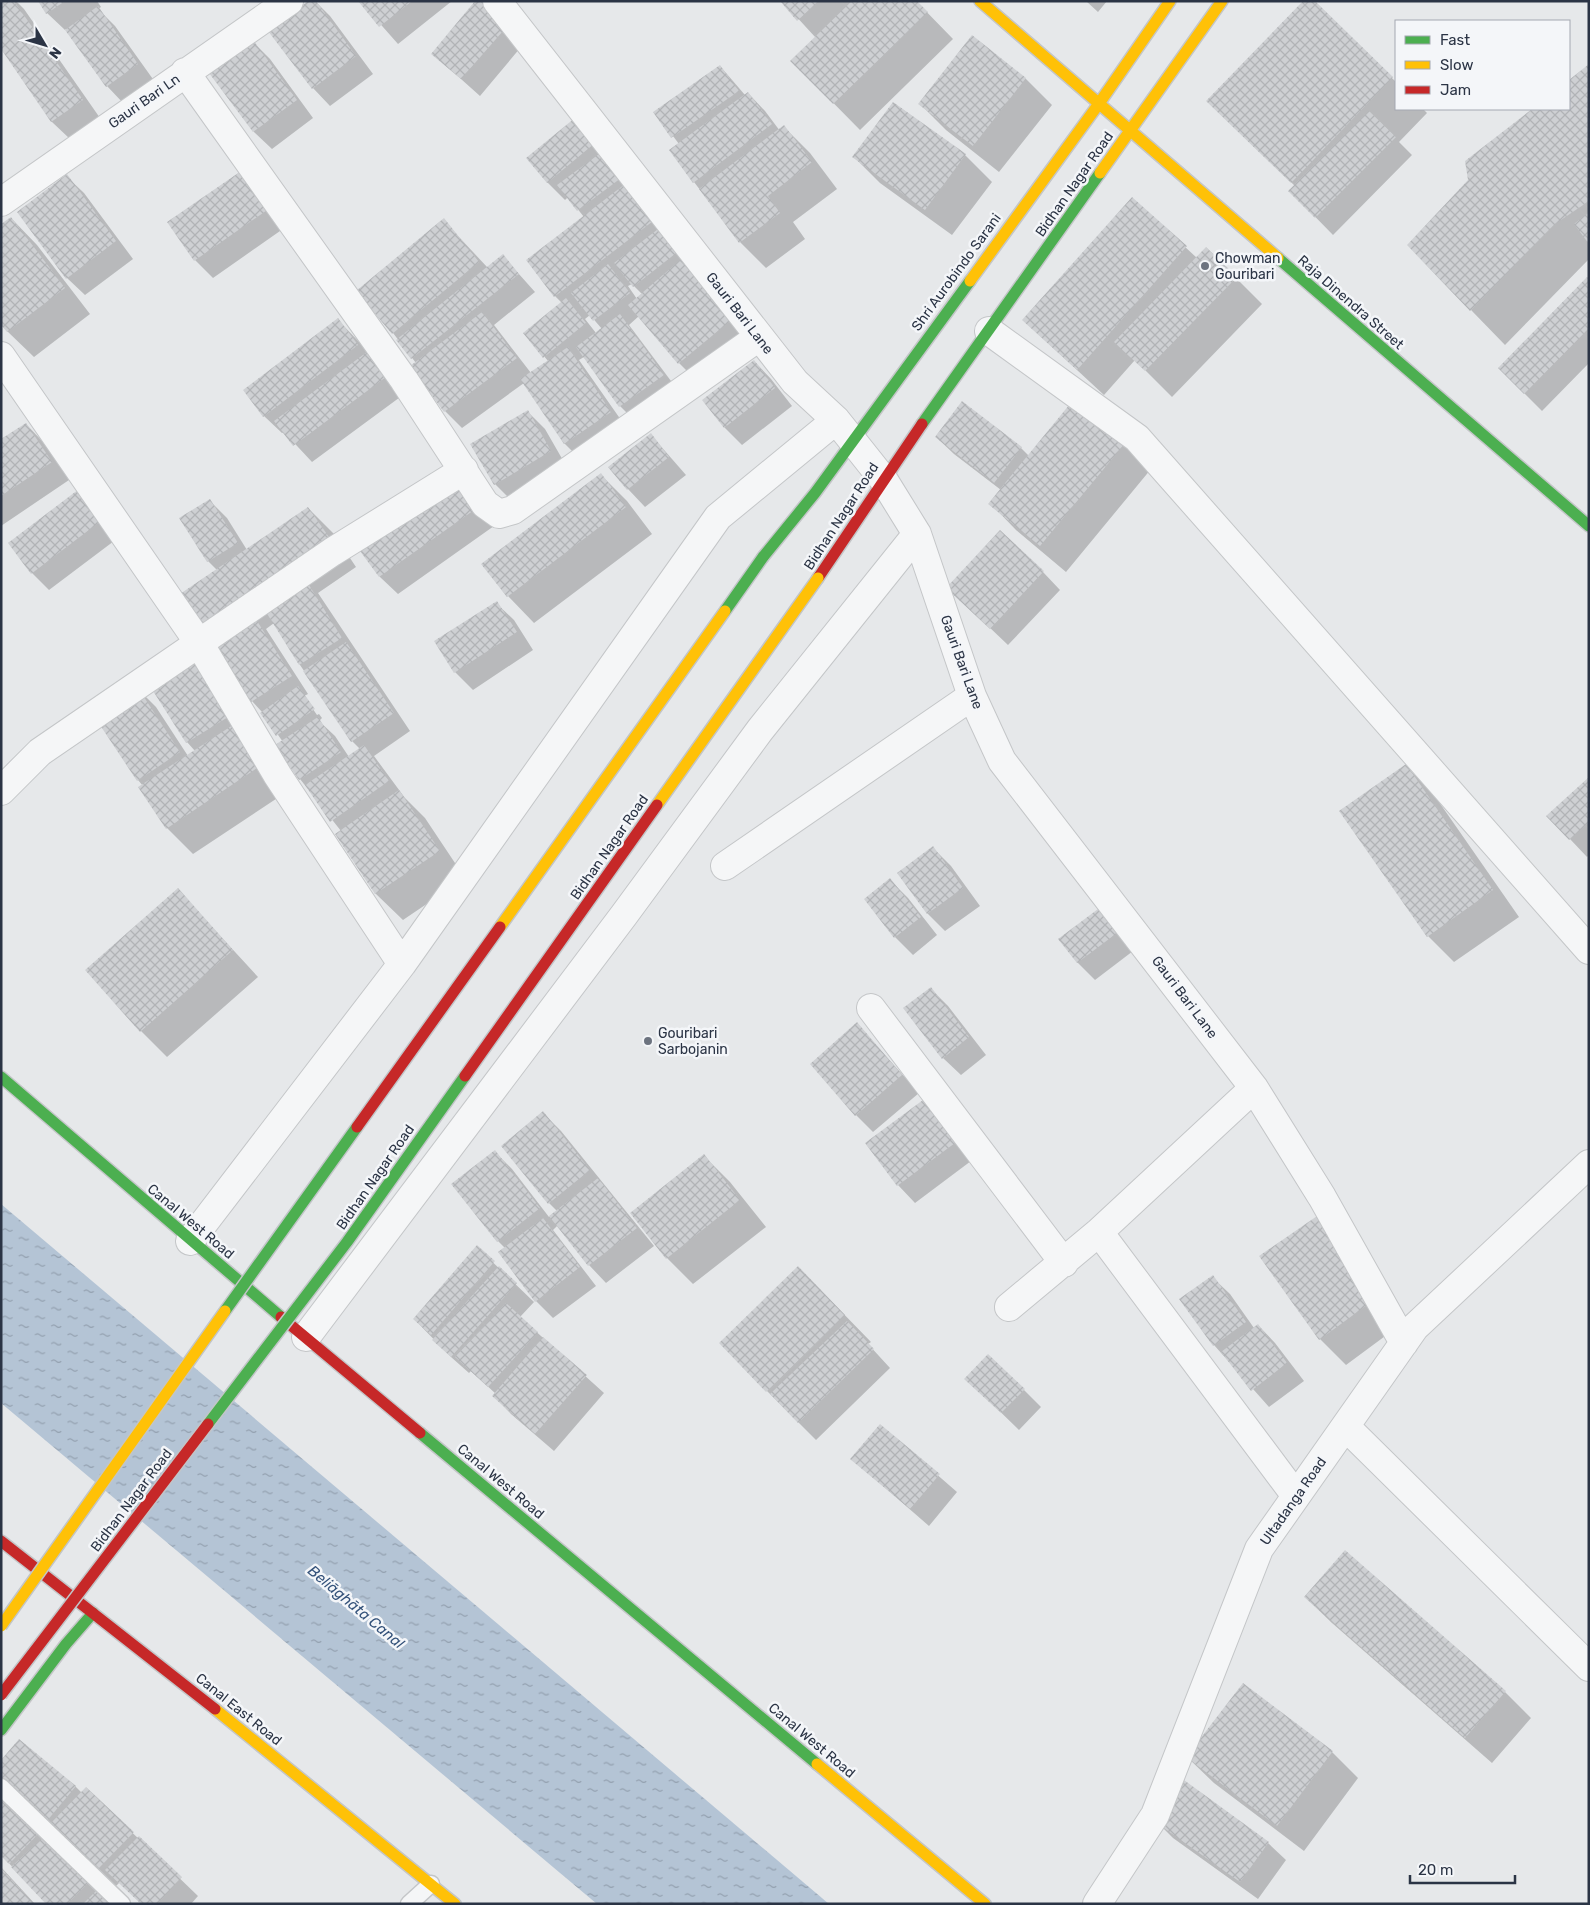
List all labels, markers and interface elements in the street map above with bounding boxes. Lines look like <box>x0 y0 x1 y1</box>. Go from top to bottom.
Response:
north arrow <box>20 20 70 70</box>
legend <box>1395 20 1570 110</box>
text: Fast <box>1440 31 1470 49</box>
text: N <box>45 43 65 62</box>
text: Slow <box>1440 56 1473 74</box>
street label: Gauri Bari Ln <box>105 71 183 132</box>
text: Jam <box>1440 81 1471 99</box>
street label: Bidhan Nagar Road <box>1032 128 1117 240</box>
street label: Shri Aurobindo Sarani <box>908 210 1005 334</box>
place label: Chowman Gouribari <box>1215 250 1281 283</box>
street label: Raja Dinendra Street <box>1294 252 1407 353</box>
marker: Chowman Gouribari <box>1199 260 1211 272</box>
street label: Gauri Bari Lane <box>702 269 777 358</box>
street label: Bidhan Nagar Road <box>800 459 882 573</box>
street label: Gauri Bari Lane <box>937 613 986 712</box>
street label: Bidhan Nagar Road <box>567 791 652 903</box>
street label: Gauri Bari Lane <box>1148 953 1221 1042</box>
place label: Gouribari Sarbojanin <box>658 1025 728 1058</box>
marker: Gouribari Sarbojanin <box>642 1035 654 1047</box>
street label: Bidhan Nagar Road <box>333 1121 418 1233</box>
street label: Canal West Road <box>144 1180 237 1263</box>
street label: Canal West Road <box>454 1440 547 1523</box>
street label: Bidhan Nagar Road <box>87 1446 176 1555</box>
street label: Ultadanga Road <box>1257 1454 1330 1549</box>
water label: Beliāghāta Canal <box>304 1562 408 1653</box>
street label: Canal East Road <box>192 1670 285 1749</box>
street label: Canal West Road <box>765 1699 858 1782</box>
scale bar <box>1410 1852 1515 1884</box>
text: 20 m <box>1418 1861 1453 1879</box>

